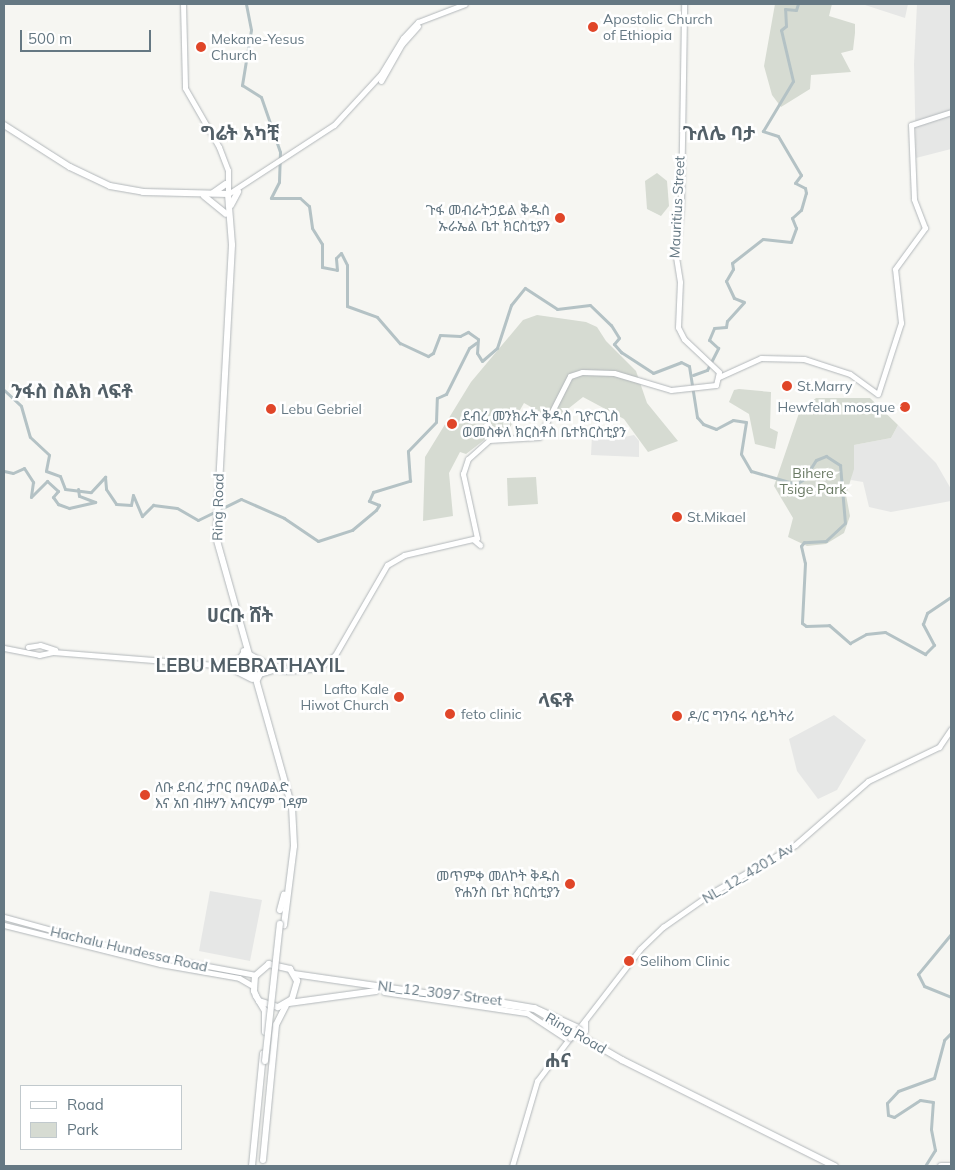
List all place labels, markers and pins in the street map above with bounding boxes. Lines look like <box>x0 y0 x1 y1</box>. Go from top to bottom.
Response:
place label: Apostolic Church of Ethiopia <box>603 11 713 44</box>
marker: Apostolic Church of Ethiopia <box>587 21 599 33</box>
place label: Mekane-Yesus Church <box>211 31 304 64</box>
marker: Mekane-Yesus Church <box>195 41 207 53</box>
place label: ጉፋ መብራትኃይል ቅዱስ ኡራኤል ቤተ ክርስቲያን <box>426 202 550 234</box>
marker: ጉፋ መብራትኃይል ቅዱስ ኡራኤል ቤተ ክርስቲያን <box>554 212 566 224</box>
place label: St.Marry <box>797 378 852 394</box>
marker: St.Marry <box>781 380 793 392</box>
place label: Hewfelah mosque <box>777 399 895 415</box>
place label: Lebu Gebriel <box>281 401 362 417</box>
marker: Hewfelah mosque <box>899 401 911 413</box>
marker: Lebu Gebriel <box>265 403 277 415</box>
place label: ደብረ መንክራት ቅዱስ ጊዮርጊስ ወመስቀለ ክርስቶስ ቤተክርስቲያን <box>462 408 626 441</box>
marker: ደብረ መንክራት ቅዱስ ጊዮርጊስ ወመስቀለ ክርስቶስ ቤተክርስቲያን <box>446 418 458 430</box>
place label: St.Mikael <box>687 509 746 525</box>
marker: St.Mikael <box>671 511 683 523</box>
place label: Lafto Kale Hiwot Church <box>300 681 389 714</box>
marker: Lafto Kale Hiwot Church <box>393 691 405 703</box>
place label: feto clinic <box>461 706 522 722</box>
marker: feto clinic <box>443 707 457 721</box>
place label: ዶ/ር ግንባሩ ሳይካትሪ <box>688 708 794 724</box>
marker: ዶ/ር ግንባሩ ሳይካትሪ <box>670 709 684 723</box>
place label: ለቡ ደብረ ታቦር በዓለወልድ እና አበ ብዙሃን አብርሃም ገዳም <box>155 779 307 812</box>
marker: ለቡ ደብረ ታቦር በዓለወልድ እና አበ ብዙሃን አብርሃም ገዳም <box>139 789 151 801</box>
place label: መጥምቀ መለኮት ቅዱስ ዮሐንስ ቤተ ክርስቲያን <box>436 868 560 900</box>
marker: መጥምቀ መለኮት ቅዱስ ዮሐንስ ቤተ ክርስቲያን <box>564 878 576 890</box>
place label: Selihom Clinic <box>640 953 730 969</box>
marker: Selihom Clinic <box>622 954 636 968</box>

